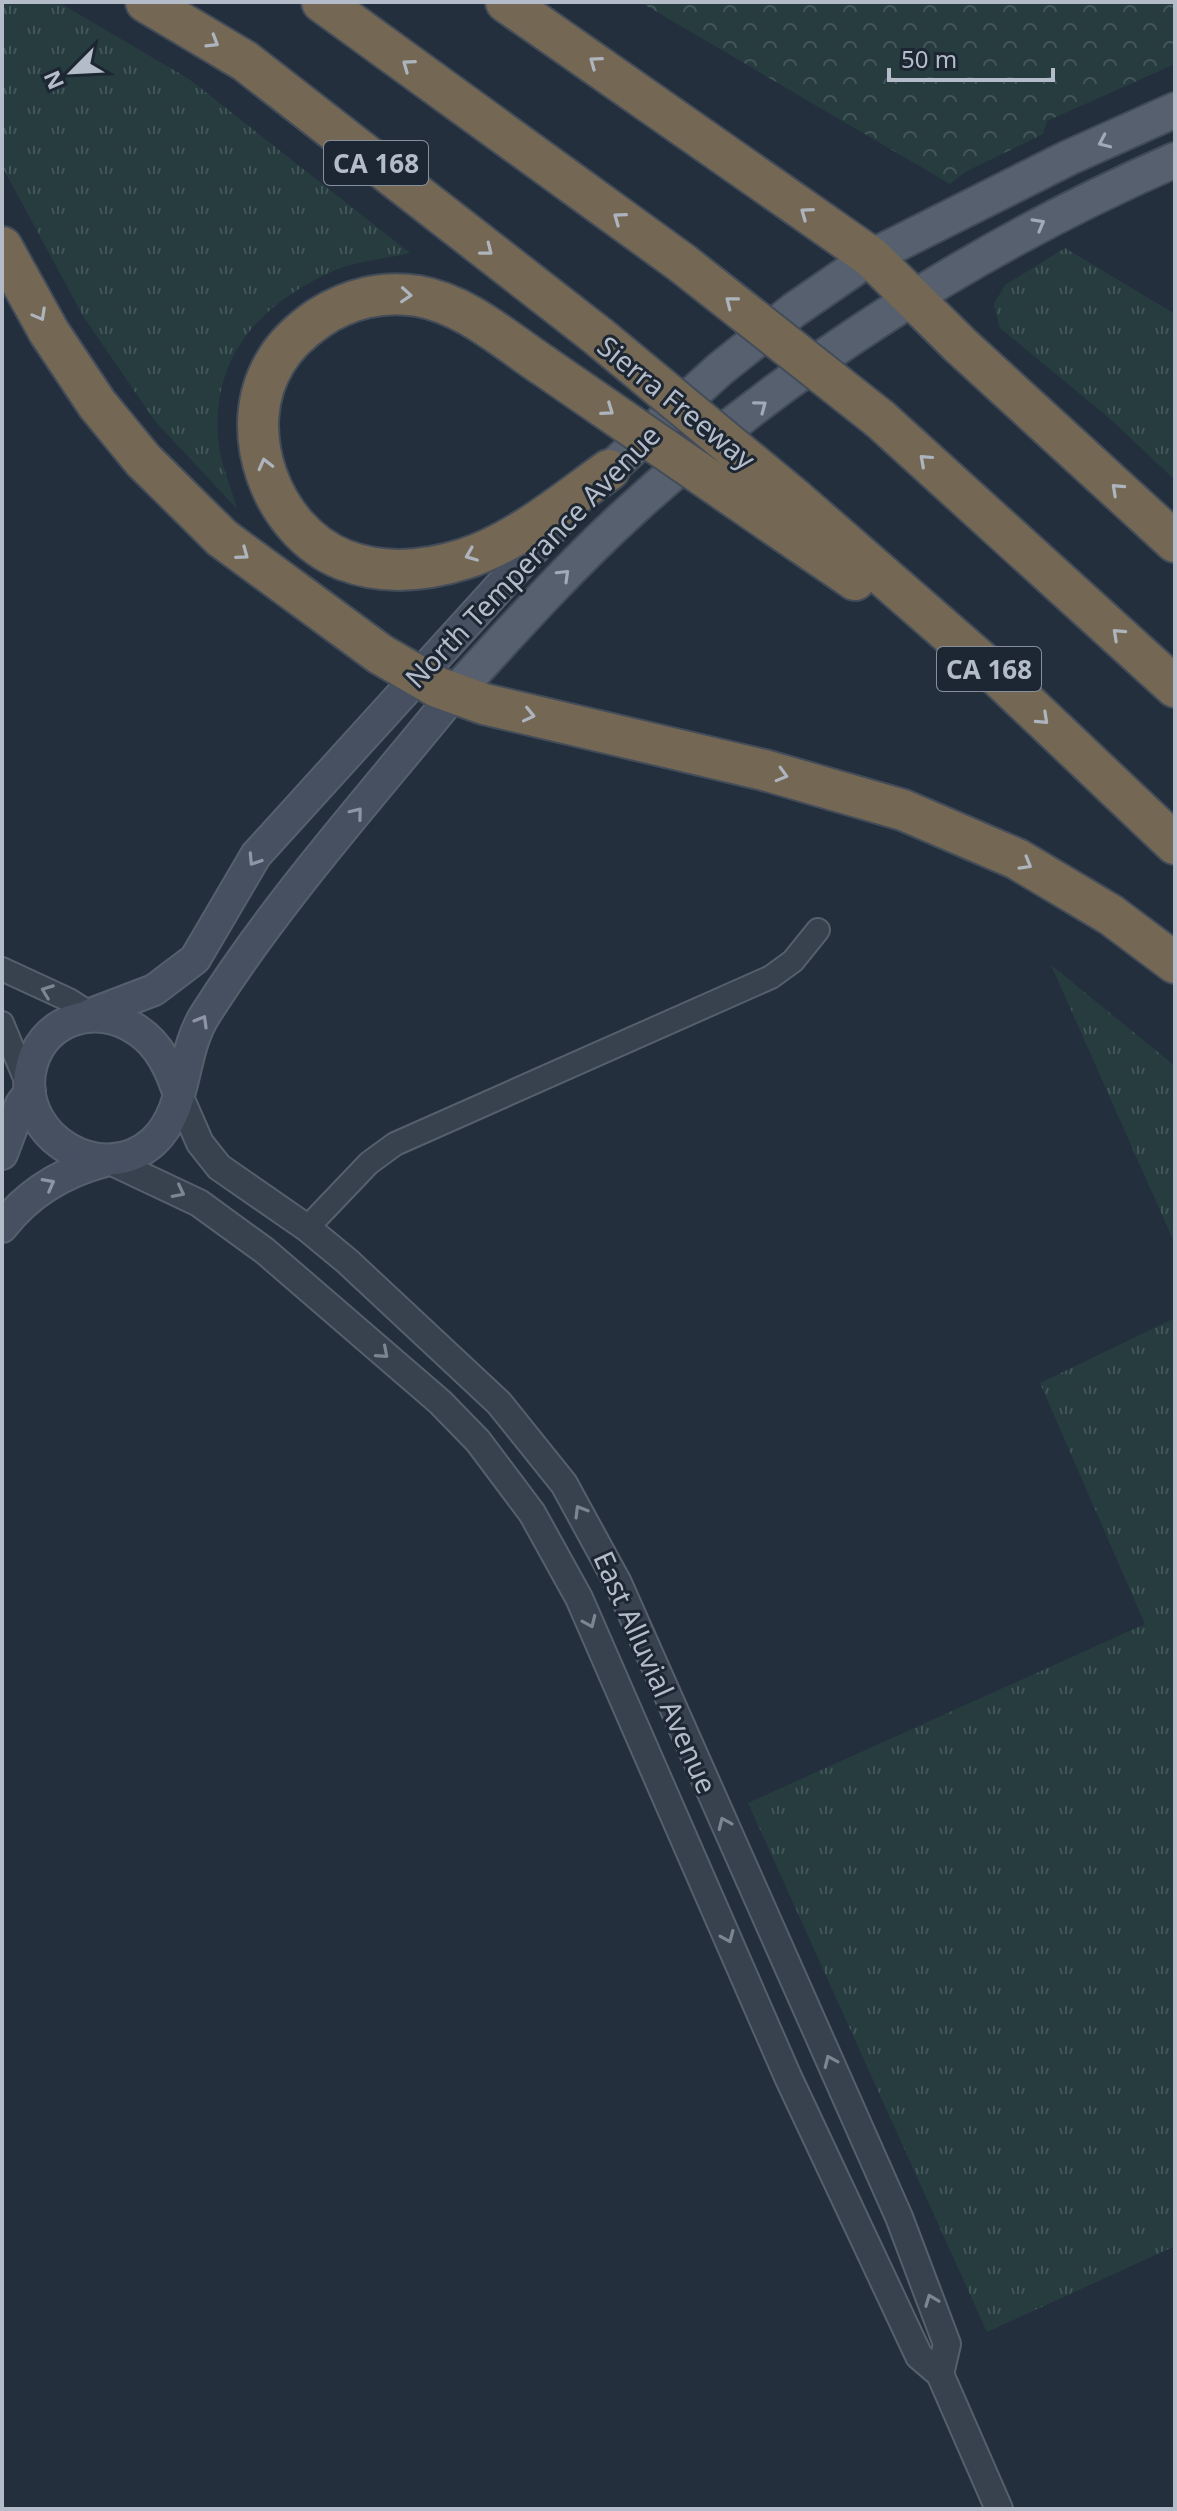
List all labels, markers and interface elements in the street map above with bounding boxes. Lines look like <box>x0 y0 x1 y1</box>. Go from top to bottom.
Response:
north arrow <box>32 32 112 112</box>
one-way arrow <box>204 32 219 48</box>
scale bar <box>889 32 1053 82</box>
text: 50 m <box>901 42 957 75</box>
one-way arrow <box>589 57 603 72</box>
one-way arrow <box>403 60 417 75</box>
text: N <box>35 66 70 95</box>
one-way arrow <box>1098 132 1112 148</box>
road number: CA 168 <box>324 141 428 185</box>
one-way arrow <box>801 209 815 223</box>
one-way arrow <box>613 213 627 227</box>
one-way arrow <box>1030 218 1045 234</box>
one-way arrow <box>478 240 492 255</box>
one-way arrow <box>400 286 413 303</box>
one-way arrow <box>726 297 740 312</box>
one-way arrow <box>30 306 46 321</box>
street label: Sierra Freeway <box>590 327 764 478</box>
one-way arrow <box>600 400 614 415</box>
one-way arrow <box>752 401 766 415</box>
street label: North Temperance Avenue <box>396 416 668 696</box>
one-way arrow <box>920 455 934 469</box>
one-way arrow <box>257 458 274 472</box>
one-way arrow <box>1112 485 1127 499</box>
one-way arrow <box>235 544 249 558</box>
one-way arrow <box>465 545 479 562</box>
one-way arrow <box>555 570 569 585</box>
one-way arrow <box>1113 629 1127 644</box>
road number: CA 168 <box>937 647 1041 691</box>
one-way arrow <box>522 706 536 723</box>
one-way arrow <box>1034 710 1048 724</box>
one-way arrow <box>775 766 789 782</box>
one-way arrow <box>347 808 362 822</box>
one-way arrow <box>248 851 263 866</box>
one-way arrow <box>1017 854 1032 870</box>
one-way arrow <box>41 984 55 1001</box>
one-way arrow <box>192 1015 208 1030</box>
one-way arrow <box>40 1179 55 1194</box>
one-way arrow <box>171 1183 186 1198</box>
one-way arrow <box>374 1343 388 1358</box>
one-way arrow <box>574 1505 590 1520</box>
street label: East Alluvial Avenue <box>585 1545 727 1799</box>
one-way arrow <box>581 1614 597 1629</box>
one-way arrow <box>718 1817 734 1831</box>
one-way arrow <box>719 1929 735 1944</box>
one-way arrow <box>823 2054 839 2069</box>
one-way arrow <box>924 2294 941 2308</box>

